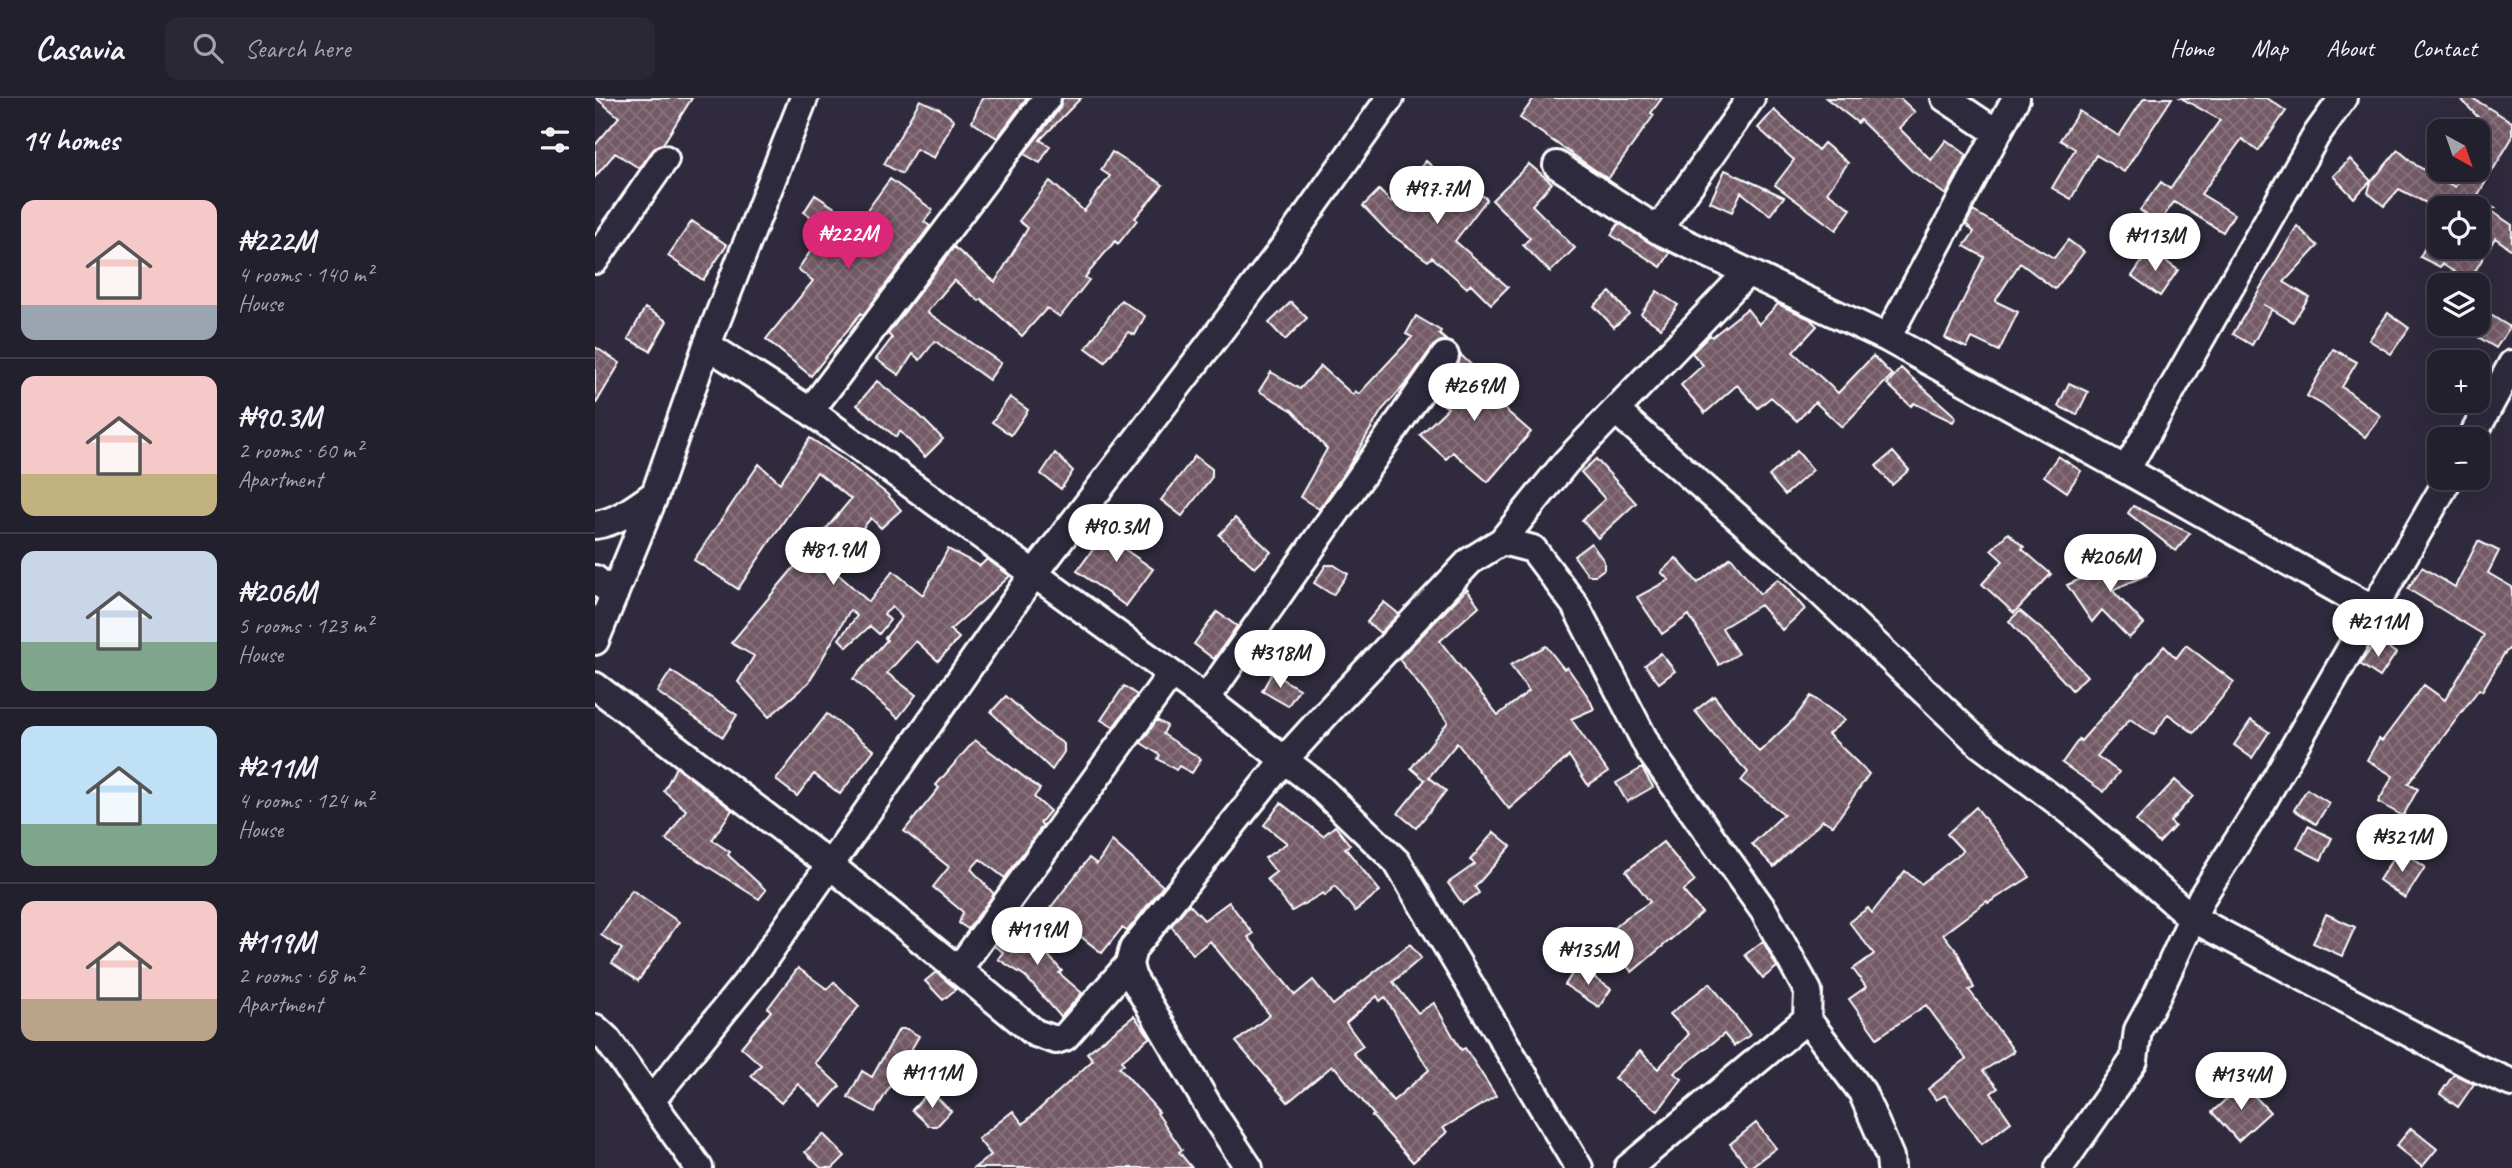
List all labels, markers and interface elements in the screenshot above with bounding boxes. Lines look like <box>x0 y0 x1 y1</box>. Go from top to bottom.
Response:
search box <box>165 17 655 80</box>
text: Casavia <box>35 27 123 69</box>
icon: search <box>189 29 227 67</box>
text: Search here <box>245 32 351 65</box>
text: Home <box>2170 33 2213 63</box>
text: Map <box>2251 33 2288 63</box>
text: About <box>2326 33 2374 63</box>
text: Contact <box>2412 33 2477 63</box>
north arrow <box>2427 119 2490 182</box>
map controls <box>2427 119 2490 490</box>
text: 14 homes <box>21 121 119 159</box>
icon: filters <box>536 121 574 159</box>
pin: ₦97.7M <box>1380 166 1494 226</box>
text: ₦97.7M <box>1405 174 1469 203</box>
button: locate <box>2427 196 2490 259</box>
pin: ₦222M <box>799 212 897 271</box>
pin: ₦113M <box>2106 214 2204 273</box>
text: ₦222M <box>818 219 878 248</box>
text: ₦113M <box>2125 221 2185 250</box>
text: ₦222M <box>238 222 315 260</box>
icon: home <box>77 228 161 312</box>
text: 4 rooms · 140 m² <box>238 260 373 289</box>
button: layers <box>2427 273 2490 336</box>
text: House <box>238 289 283 318</box>
button: + <box>2427 350 2490 413</box>
pin: ₦269M <box>1425 364 1523 423</box>
text: ₦269M <box>1444 371 1504 400</box>
text: ₦90.3M <box>238 398 321 436</box>
icon: home <box>77 404 161 488</box>
button: − <box>2427 427 2490 490</box>
text: 2 rooms · 60 m² <box>238 436 362 465</box>
text: Apartment <box>238 465 323 494</box>
pin: ₦90.3M <box>1059 504 1173 564</box>
text: ₦90.3M <box>1084 512 1148 541</box>
pin: ₦81.9M <box>776 528 890 587</box>
pin: ₦206M <box>2061 534 2159 594</box>
text: ₦81.9M <box>801 535 865 564</box>
text: ₦206M <box>2080 542 2140 571</box>
text: ₦206M <box>238 573 316 611</box>
icon: home <box>77 579 161 663</box>
pin: ₦211M <box>2329 600 2427 659</box>
text: ₦211M <box>2348 607 2408 636</box>
text: 5 rooms · 123 m² <box>238 611 373 640</box>
pin: ₦318M <box>1231 630 1329 690</box>
text: ₦318M <box>1250 638 1310 667</box>
text: House <box>238 640 283 669</box>
text: ₦211M <box>238 748 315 786</box>
icon: home <box>77 754 161 838</box>
text: 4 rooms · 124 m² <box>238 786 373 815</box>
pin: ₦321M <box>2353 814 2451 874</box>
text: House <box>238 815 283 844</box>
text: ₦321M <box>2372 822 2432 851</box>
pin: ₦119M <box>988 908 1086 967</box>
text: ₦119M <box>1008 915 1066 944</box>
text: ₦119M <box>238 923 315 961</box>
pin: ₦135M <box>1539 928 1637 987</box>
icon: home <box>77 929 161 1013</box>
text: ₦135M <box>1559 935 1617 964</box>
text: 2 rooms · 68 m² <box>238 961 362 990</box>
text: Apartment <box>238 990 323 1019</box>
pin: ₦111M <box>883 1051 981 1110</box>
pin: ₦134M <box>2192 1052 2290 1112</box>
text: ₦111M <box>902 1058 962 1087</box>
text: ₦134M <box>2211 1060 2271 1089</box>

